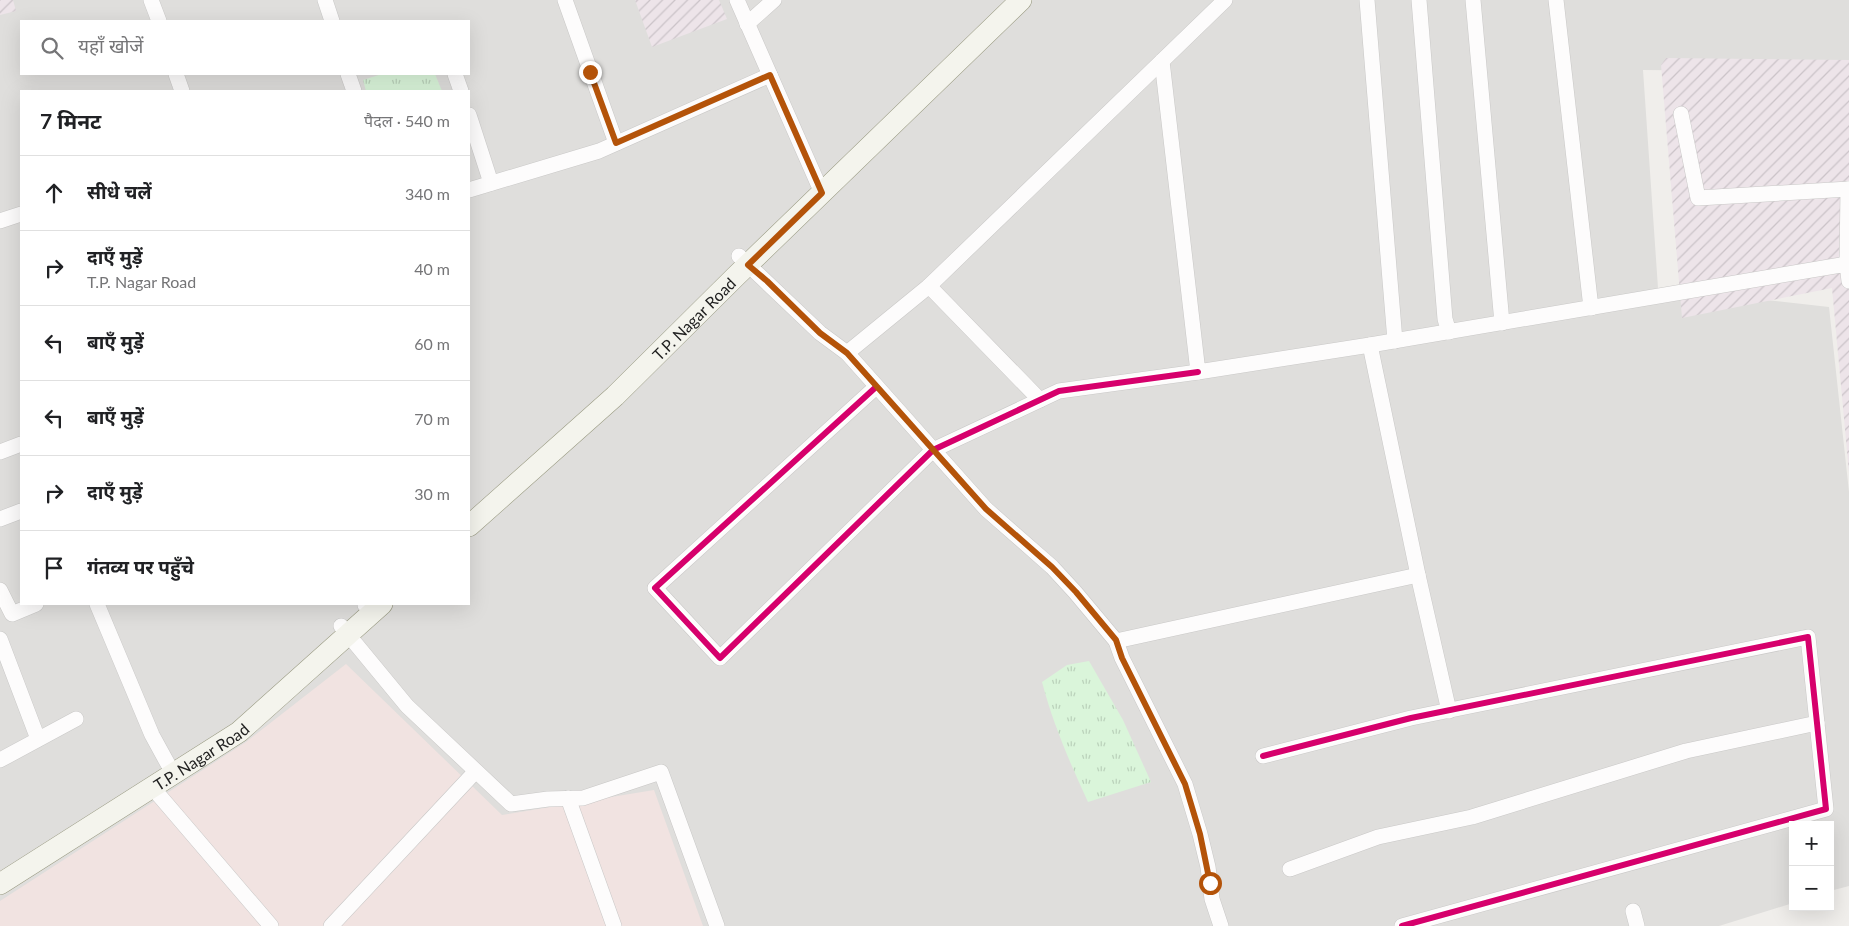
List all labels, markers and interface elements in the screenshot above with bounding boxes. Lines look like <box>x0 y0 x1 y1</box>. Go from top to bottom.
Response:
search box <box>20 20 470 75</box>
icon: search <box>38 34 66 62</box>
text: यहाँ खोजें <box>78 34 143 57</box>
route end <box>579 61 602 84</box>
text: 7 मिनट <box>40 108 101 133</box>
text: पैदल · 540 m <box>364 111 450 130</box>
icon: ahead <box>40 179 68 207</box>
text: सीधे चलें <box>87 180 152 203</box>
text: 340 m <box>405 184 450 203</box>
text: दाएँ मुड़ें <box>87 245 143 268</box>
icon: right <box>40 254 68 282</box>
text: 40 m <box>414 259 450 278</box>
text: T.P. Nagar Road <box>87 272 196 291</box>
street label: T.P. Nagar Road <box>648 273 739 363</box>
icon: left <box>40 329 68 357</box>
text: बाएँ मुड़ें <box>87 330 144 353</box>
text: 60 m <box>414 334 450 353</box>
icon: left <box>40 404 68 432</box>
text: बाएँ मुड़ें <box>87 405 144 428</box>
text: 70 m <box>414 409 450 428</box>
icon: right <box>40 479 68 507</box>
text: दाएँ मुड़ें <box>87 480 143 503</box>
text: 30 m <box>414 484 450 503</box>
icon: arrive <box>40 554 68 582</box>
text: गंतव्य पर पहुँचे <box>87 555 194 578</box>
street label: T.P. Nagar Road <box>150 719 252 794</box>
map controls <box>1789 821 1834 911</box>
button: + <box>1789 821 1834 866</box>
button: − <box>1789 866 1834 911</box>
route start <box>1199 872 1222 895</box>

